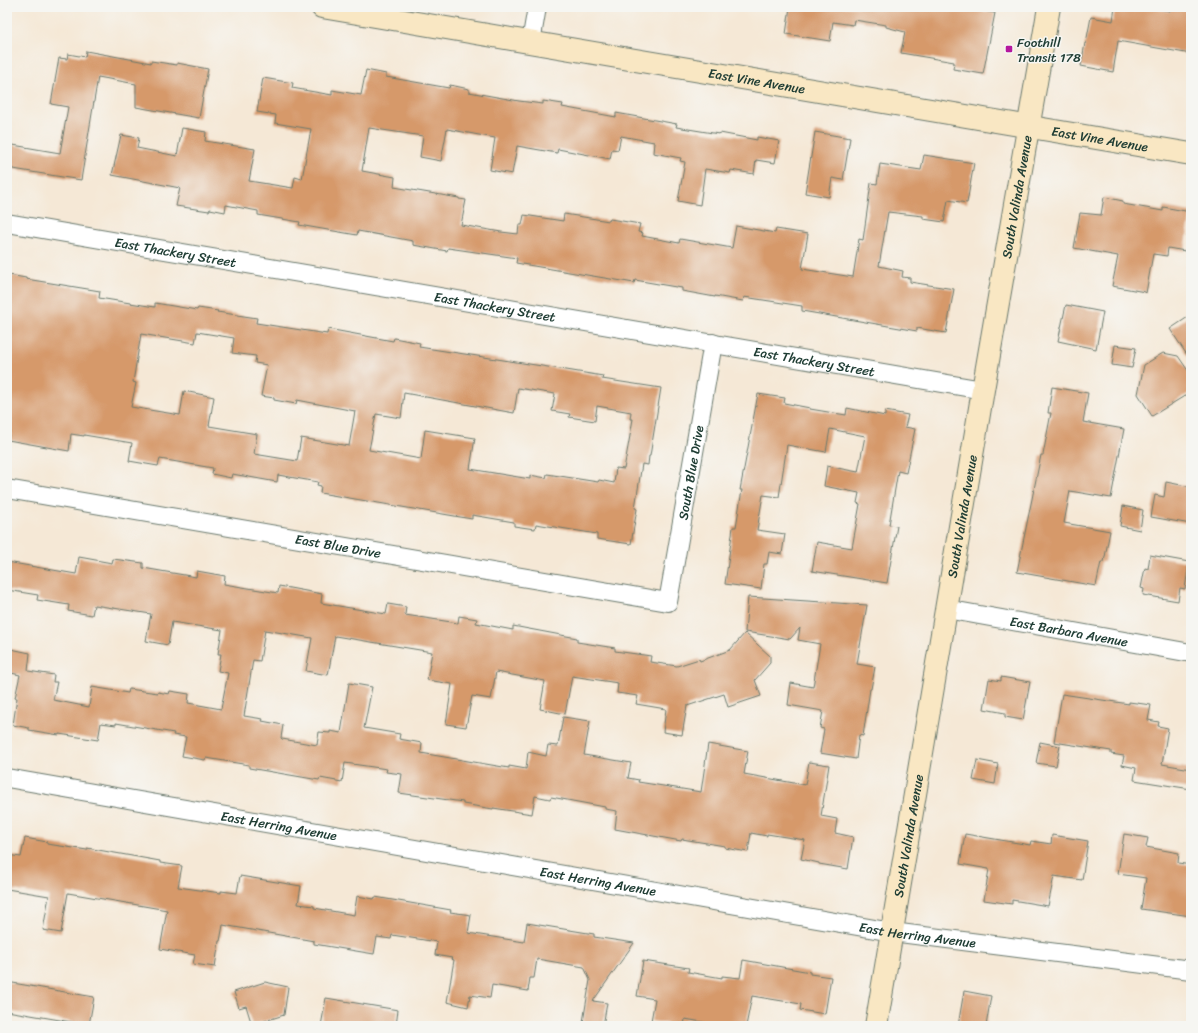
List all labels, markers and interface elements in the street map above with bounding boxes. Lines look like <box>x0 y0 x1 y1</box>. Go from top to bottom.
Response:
place label: Foothill Transit 178 <box>1017 31 1081 69</box>
marker: Foothill Transit 178 <box>1004 44 1014 54</box>
street label: East Vine Avenue <box>707 61 807 100</box>
street label: East Vine Avenue <box>1050 119 1150 158</box>
street label: South Valinda Avenue <box>994 133 1038 260</box>
street label: East Thackery Street <box>113 230 238 274</box>
street label: East Thackery Street <box>432 285 558 328</box>
street label: East Thackery Street <box>752 339 877 383</box>
street label: South Blue Drive <box>671 423 710 522</box>
street label: South Valinda Avenue <box>940 453 983 579</box>
street label: East Blue Drive <box>293 527 383 564</box>
street label: East Barbara Avenue <box>1008 609 1130 653</box>
street label: South Valinda Avenue <box>886 772 930 899</box>
street label: East Herring Avenue <box>219 804 339 847</box>
street label: East Herring Avenue <box>538 859 658 902</box>
street label: East Herring Avenue <box>857 915 977 954</box>

